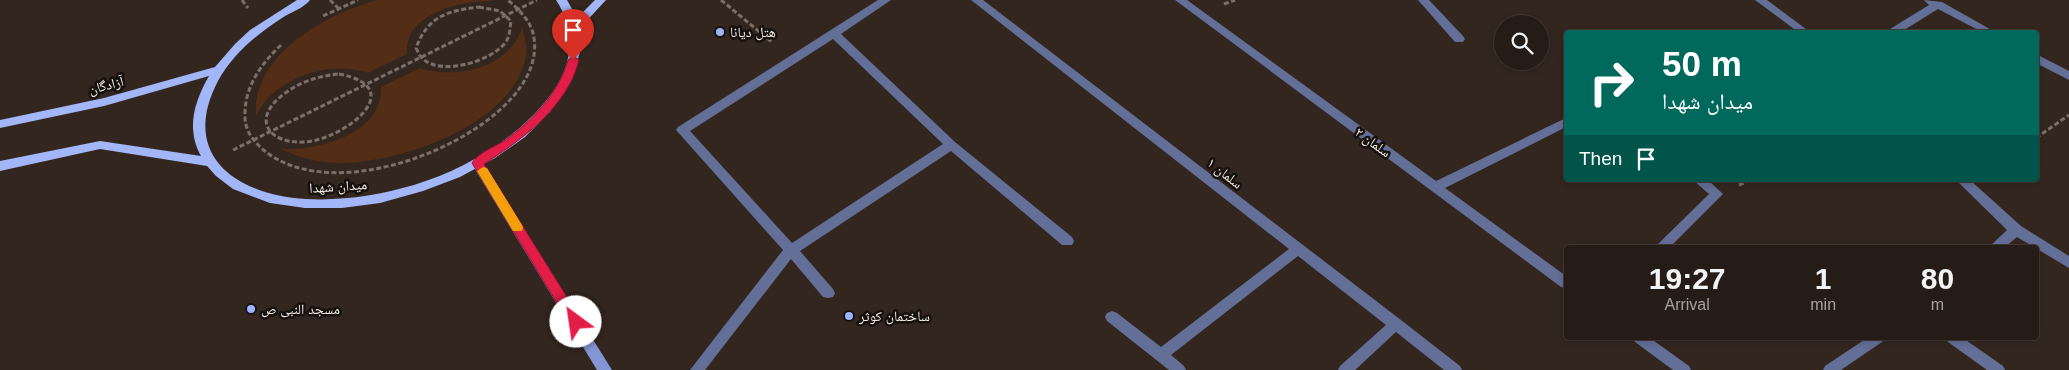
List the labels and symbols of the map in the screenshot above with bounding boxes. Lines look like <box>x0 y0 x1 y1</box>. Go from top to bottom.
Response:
pin <box>552 9 594 60</box>
place label: هتل دیانا <box>730 24 776 41</box>
marker: هتل دیانا <box>714 26 726 38</box>
street label: آزادگان <box>87 73 126 98</box>
street label: سلمان ۲ <box>1351 124 1394 161</box>
street label: سلمان ۱ <box>1204 154 1246 193</box>
street label: میدان شهدا <box>309 176 368 197</box>
position arrow <box>549 295 601 347</box>
place label: مسجد النبی ص <box>261 301 340 318</box>
marker: مسجد النبی ص <box>245 303 257 315</box>
place label: ساختمان کوثر <box>858 308 930 325</box>
marker: ساختمان کوثر <box>843 310 855 322</box>

